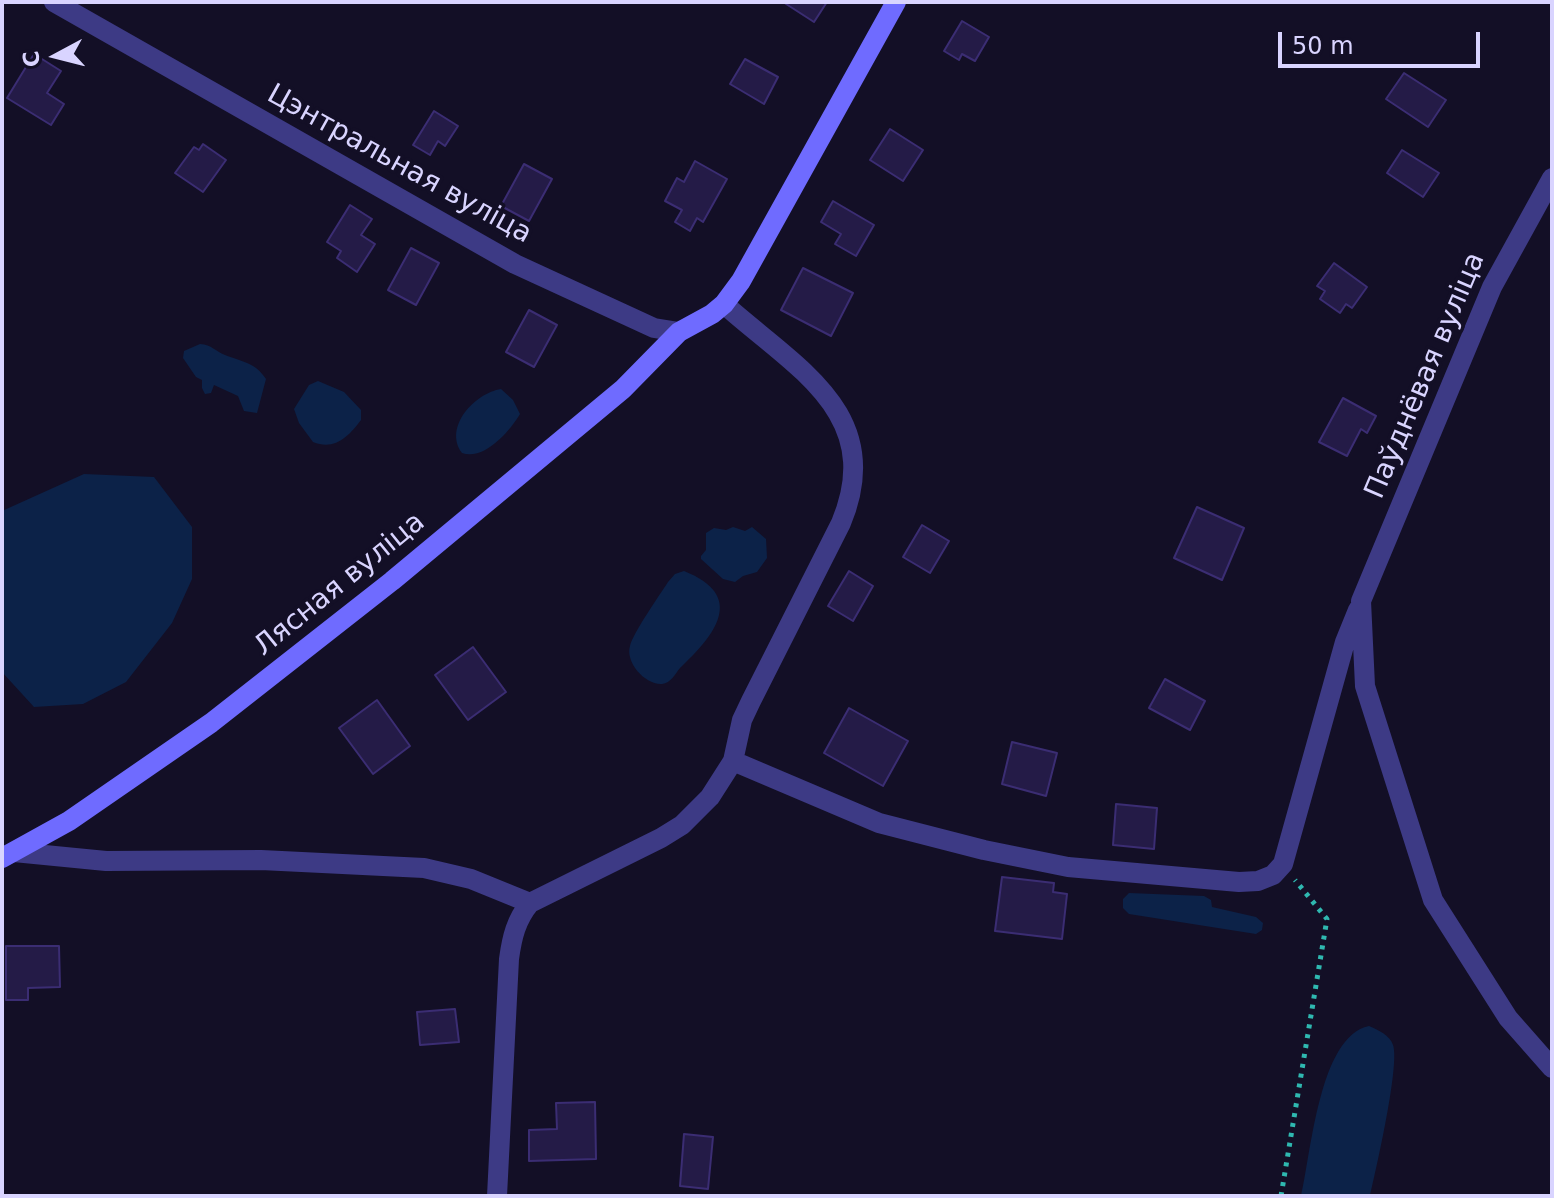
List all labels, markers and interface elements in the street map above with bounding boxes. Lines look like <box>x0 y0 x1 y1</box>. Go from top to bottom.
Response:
north arrow <box>16 16 96 96</box>
scale bar <box>1282 16 1484 66</box>
text: 50 m <box>1292 32 1354 60</box>
text: С <box>18 49 45 69</box>
street label: Цэнтральная вуліца <box>261 78 537 252</box>
street label: Паўднёвая вуліца <box>1359 248 1493 504</box>
street label: Лясная вуліца <box>248 506 432 664</box>

